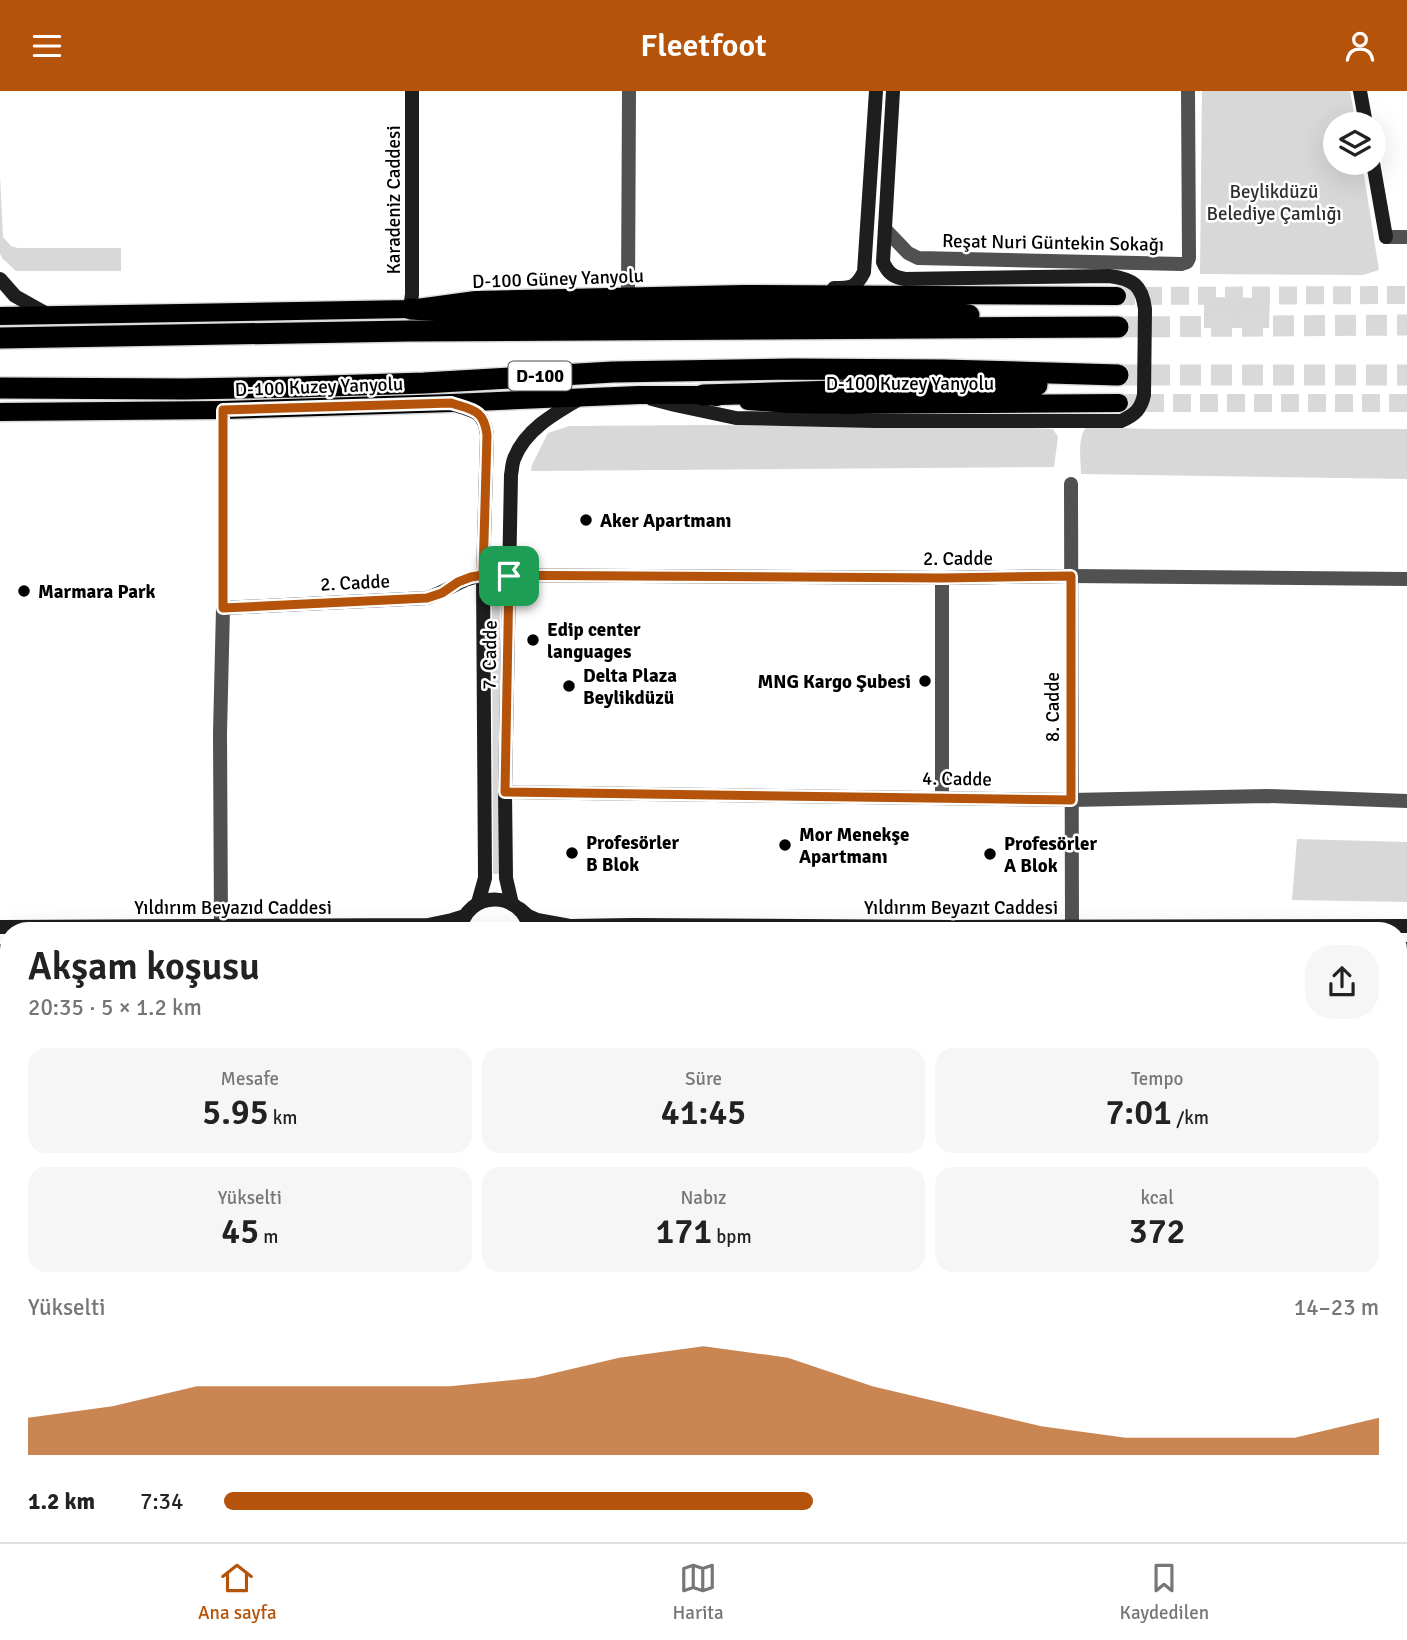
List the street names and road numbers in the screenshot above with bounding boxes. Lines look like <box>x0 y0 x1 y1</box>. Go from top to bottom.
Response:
street label: Karadeniz Caddesi <box>382 125 406 275</box>
street label: Reşat Nuri Güntekin Sokağı <box>942 229 1164 257</box>
street label: D-100 Güney Yanyolu <box>472 264 644 294</box>
road number: D-100 <box>508 361 572 391</box>
street label: D-100 Kuzey Yanyolu <box>234 372 404 402</box>
street label: D-100 Kuzey Yanyolu <box>826 372 994 396</box>
street label: 2. Cadde <box>923 547 993 571</box>
street label: 2. Cadde <box>319 569 391 597</box>
street label: 7. Cadde <box>477 620 503 690</box>
street label: 8. Cadde <box>1041 672 1065 742</box>
street label: 4. Cadde <box>922 766 992 792</box>
street label: Yıldırım Beyazıd Caddesi <box>134 896 332 920</box>
street label: Yıldırım Beyazıt Caddesi <box>864 896 1058 920</box>

